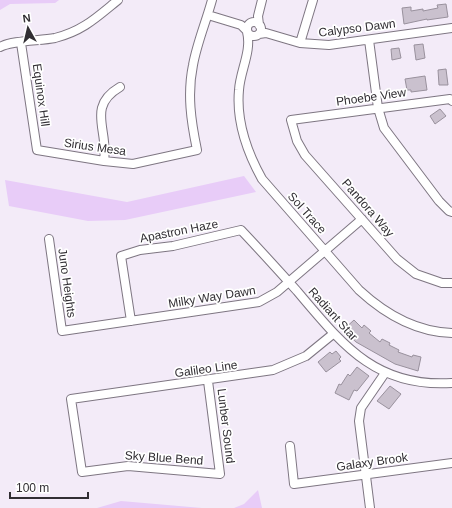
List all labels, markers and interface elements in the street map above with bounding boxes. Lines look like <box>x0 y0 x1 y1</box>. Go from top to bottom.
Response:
north arrow <box>8 8 48 48</box>
text: N <box>22 12 31 25</box>
street label: Calypso Dawn <box>318 16 396 40</box>
street label: Equinox Hill <box>30 63 52 127</box>
street label: Phoebe View <box>335 85 407 109</box>
street label: Sirius Mesa <box>63 136 127 158</box>
street label: Pandora Way <box>339 176 397 240</box>
street label: Sol Trace <box>285 189 329 237</box>
street label: Apastron Haze <box>139 216 220 245</box>
street label: Juno Heights <box>55 247 79 319</box>
street label: Milky Way Dawn <box>167 283 257 311</box>
street label: Radiant Star <box>305 285 361 343</box>
street label: Galileo Line <box>174 358 239 380</box>
street label: Lunber Sound <box>214 388 238 464</box>
street label: Sky Blue Bend <box>124 448 204 468</box>
street label: Galaxy Brook <box>335 450 410 474</box>
scale bar <box>10 474 88 500</box>
text: 100 m <box>16 481 49 495</box>

